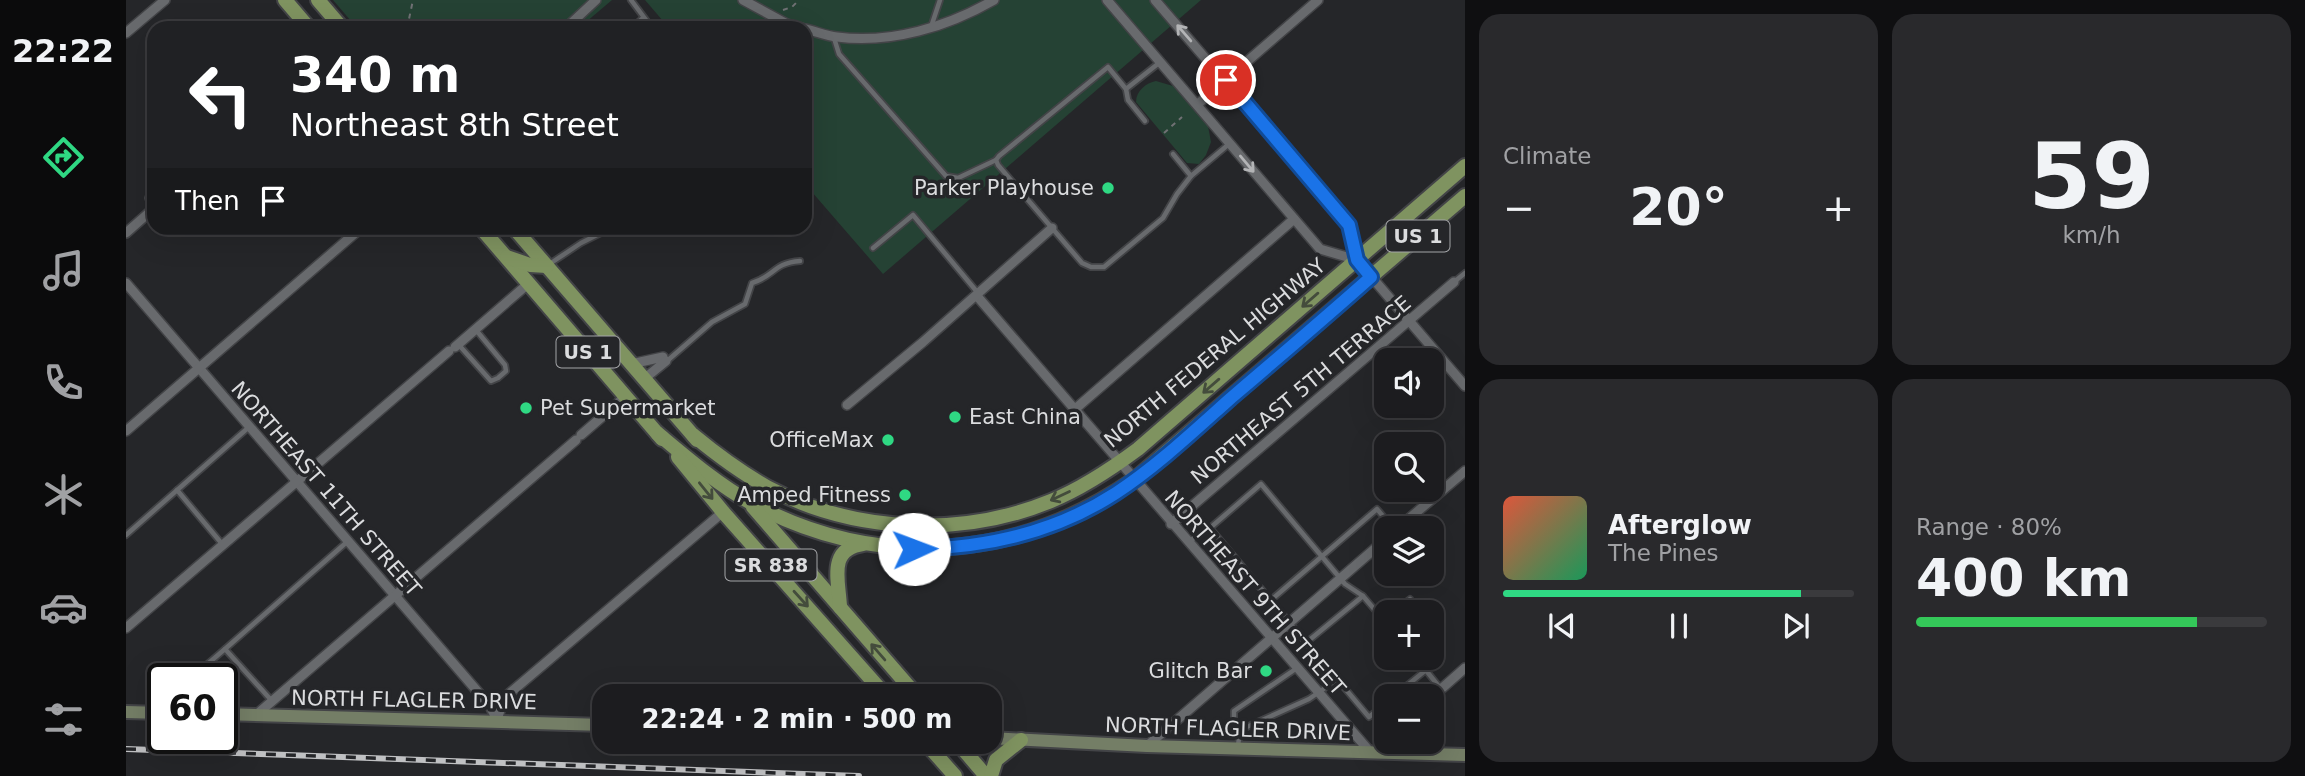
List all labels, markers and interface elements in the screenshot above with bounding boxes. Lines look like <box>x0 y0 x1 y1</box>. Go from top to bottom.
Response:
one-way arrow <box>1176 24 1192 42</box>
text: 22:22 <box>12 32 114 70</box>
text: 340 m <box>290 47 460 104</box>
icon: left <box>175 49 266 140</box>
pin <box>1196 50 1256 110</box>
icon: arrive <box>1207 61 1245 99</box>
text: Northeast 8th Street <box>290 106 619 144</box>
text: 59 <box>2028 124 2155 229</box>
icon: directions <box>39 133 88 182</box>
text: Climate <box>1503 143 1592 169</box>
one-way arrow <box>1239 154 1255 172</box>
place label: Parker Playhouse <box>914 176 1094 200</box>
text: 20° <box>1629 177 1728 237</box>
marker: Parker Playhouse <box>1100 180 1116 196</box>
icon: arrive <box>254 182 292 220</box>
text: Then <box>175 186 240 216</box>
text: − <box>1503 186 1535 230</box>
text: + <box>1822 186 1854 230</box>
road number: US 1 <box>1386 220 1450 252</box>
text: km/h <box>2062 222 2121 248</box>
icon: music <box>39 246 88 295</box>
street label: NORTH FEDERAL HIGHWAY <box>1100 253 1331 453</box>
street label: NORTHEAST 5TH TERRACE <box>1186 291 1416 489</box>
one-way arrow <box>1301 292 1319 308</box>
road number: US 1 <box>556 336 620 368</box>
map controls <box>1374 348 1444 754</box>
button: sound <box>1374 348 1444 418</box>
icon: phone <box>39 358 88 407</box>
street label: NORTHEAST 11TH STREET <box>226 377 426 601</box>
one-way arrow <box>1203 378 1221 394</box>
place label: Pet Supermarket <box>540 396 715 420</box>
marker: Pet Supermarket <box>518 400 534 416</box>
place label: East China <box>969 405 1081 429</box>
marker: East China <box>947 409 963 425</box>
place label: OfficeMax <box>769 428 874 452</box>
marker: OfficeMax <box>880 432 896 448</box>
button: search <box>1374 432 1444 502</box>
icon: climate <box>39 470 88 519</box>
one-way arrow <box>698 482 713 500</box>
place label: Amped Fitness <box>737 483 891 507</box>
street label: NORTHEAST 9TH STREET <box>1160 486 1350 700</box>
marker: Amped Fitness <box>897 487 913 503</box>
one-way arrow <box>1050 490 1071 503</box>
text: Afterglow <box>1608 510 1752 540</box>
position arrow <box>877 512 951 586</box>
text: Range · 80% <box>1916 514 2062 540</box>
button: layers <box>1374 516 1444 586</box>
text: The Pines <box>1608 540 1719 566</box>
text: 400 km <box>1916 548 2131 608</box>
road number: SR 838 <box>726 550 816 580</box>
icon: car <box>39 583 88 632</box>
one-way arrow <box>793 590 809 608</box>
button: + <box>1374 600 1444 670</box>
icon: previous <box>1543 607 1581 645</box>
icon: pause <box>1660 607 1698 645</box>
icon: next <box>1777 607 1815 645</box>
one-way arrow <box>870 643 886 661</box>
place label: Glitch Bar <box>1148 659 1252 683</box>
speed limit sign: 60 <box>147 663 238 754</box>
marker: Glitch Bar <box>1258 663 1274 679</box>
button: − <box>1374 684 1444 754</box>
street label: NORTH FLAGLER DRIVE <box>291 686 537 714</box>
icon: filters <box>39 695 88 744</box>
text: 22:24 · 2 min · 500 m <box>642 704 952 734</box>
street label: NORTH FLAGLER DRIVE <box>1105 713 1351 745</box>

